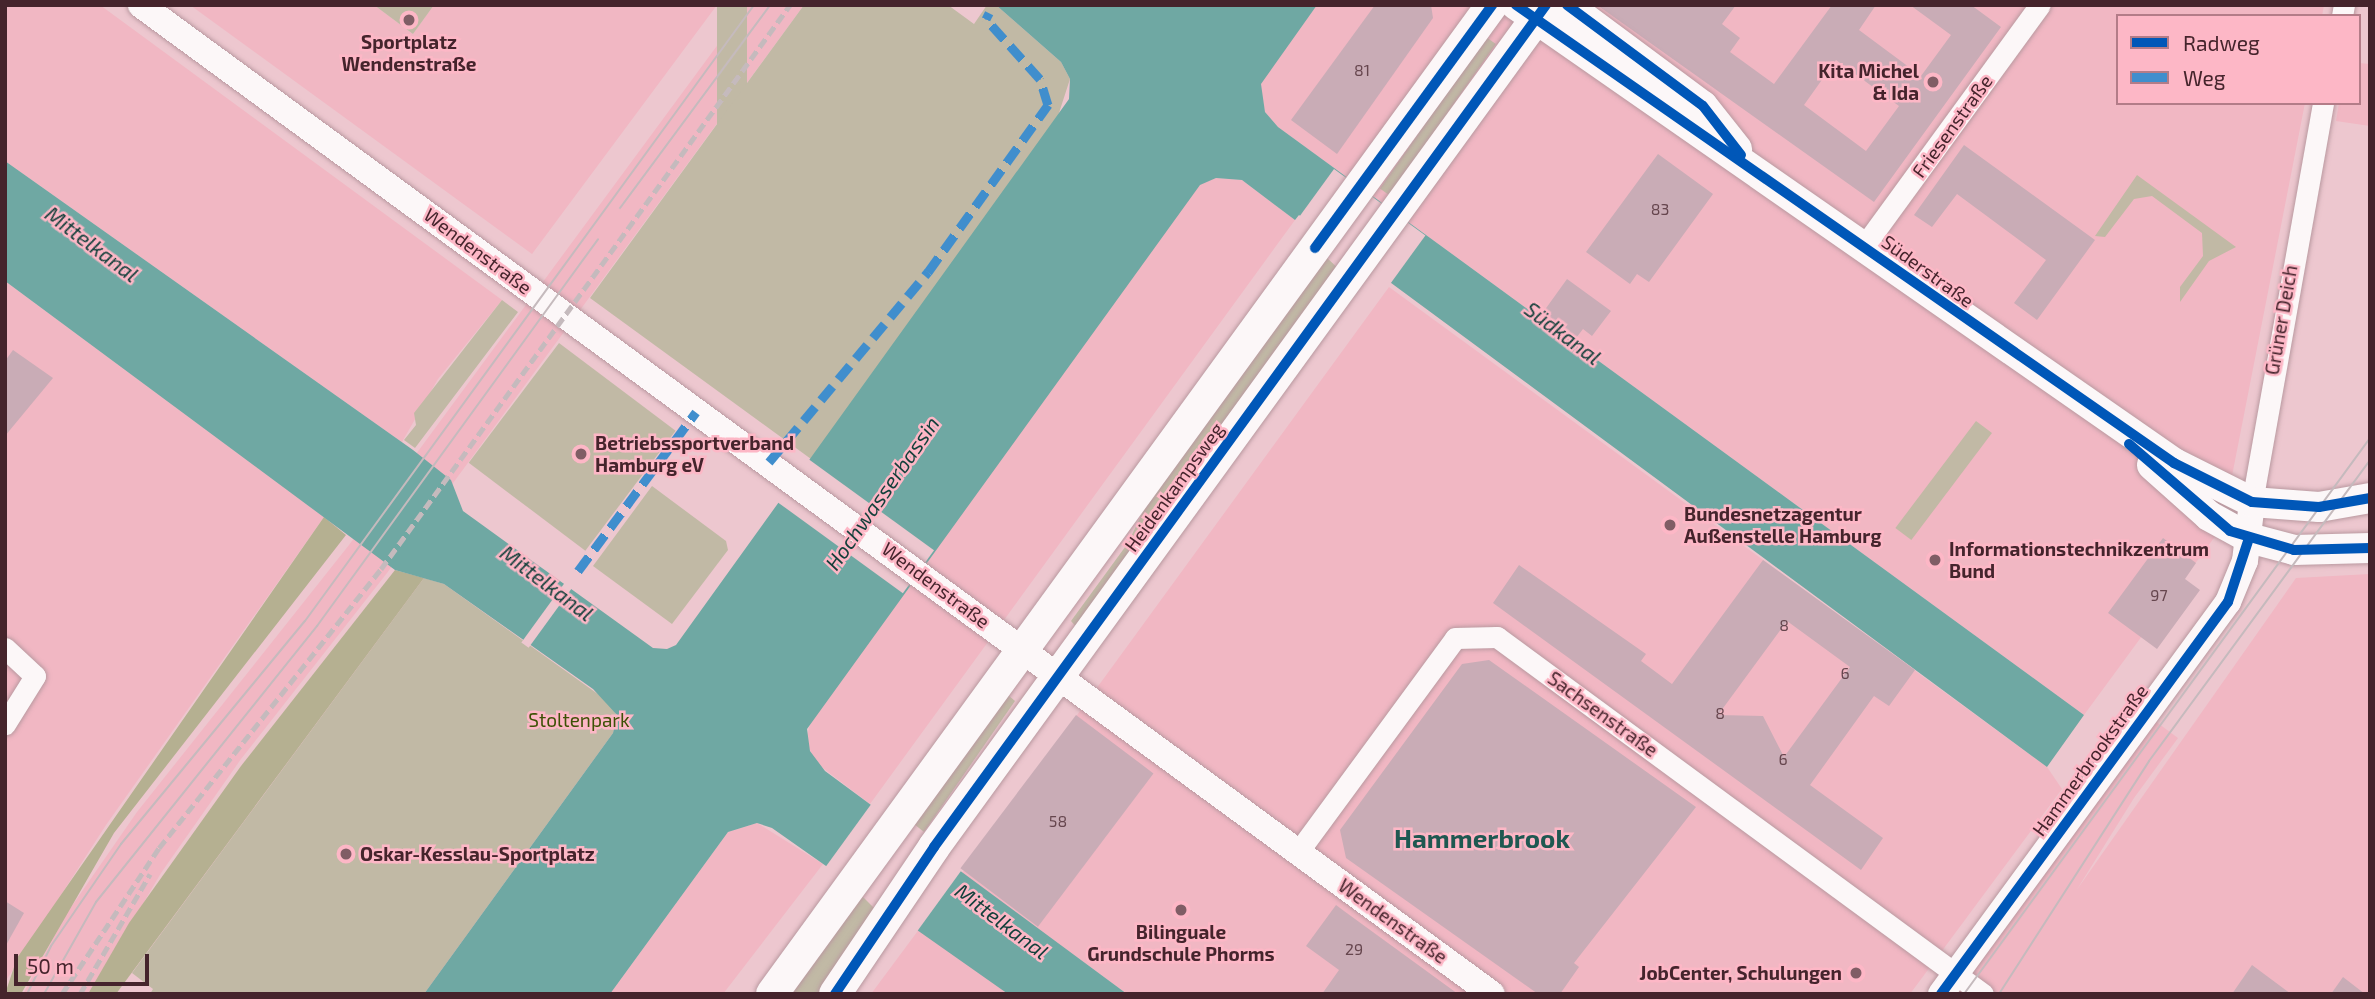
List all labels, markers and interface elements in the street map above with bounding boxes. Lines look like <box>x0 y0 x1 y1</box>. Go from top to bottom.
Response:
marker: Sportplatz Wendenstraße <box>401 12 417 28</box>
legend <box>2116 14 2361 105</box>
text: Radweg <box>2183 30 2260 55</box>
place label: Sportplatz Wendenstraße <box>342 31 476 75</box>
house number: 81 <box>1354 60 1370 80</box>
place label: Kita Michel & Ida <box>1818 60 1919 104</box>
text: Weg <box>2183 65 2226 90</box>
street label: Friesenstraße <box>1907 70 1997 182</box>
marker: Kita Michel & Ida <box>1925 74 1941 90</box>
house number: 83 <box>1651 199 1669 219</box>
water label: Mittelkanal <box>40 201 144 287</box>
street label: Wendenstraße <box>420 203 536 299</box>
street label: Süderstraße <box>1878 230 1978 312</box>
street label: Grüner Deich <box>2260 263 2302 377</box>
water label: Südkanal <box>1520 296 1606 370</box>
water label: Hochwasserbassin <box>820 411 944 575</box>
street label: Heidenkampsweg <box>1120 418 1228 556</box>
place label: Betriebssportverband Hamburg eV <box>595 432 794 476</box>
marker: Betriebssportverband Hamburg eV <box>573 446 589 462</box>
place label: Bundesnetzagentur Außenstelle Hamburg <box>1684 503 1881 547</box>
marker: Bundesnetzagentur Außenstelle Hamburg <box>1662 517 1678 533</box>
street label: Wendenstraße <box>878 537 994 633</box>
place label: Informationstechnikzentrum Bund <box>1949 538 2209 582</box>
water label: Mittelkanal <box>495 540 599 626</box>
marker: Informationstechnikzentrum Bund <box>1927 552 1943 568</box>
house number: 97 <box>2150 585 2168 605</box>
house number: 8 <box>1779 615 1789 635</box>
house number: 6 <box>1840 663 1850 683</box>
street label: Sachsenstraße <box>1544 666 1662 762</box>
street label: Hammerbrookstraße <box>2027 680 2153 840</box>
house number: 8 <box>1715 703 1725 723</box>
park label: Stoltenpark <box>528 709 630 731</box>
house number: 6 <box>1778 749 1788 769</box>
house number: 58 <box>1049 811 1067 831</box>
district label: Hammerbrook <box>1394 822 1570 854</box>
place label: Oskar-Kesslau-Sportplatz <box>360 843 595 865</box>
marker: Oskar-Kesslau-Sportplatz <box>338 846 354 862</box>
street label: Wendenstraße <box>1334 874 1452 968</box>
water label: Mittelkanal <box>950 878 1054 964</box>
marker: Bilinguale Grundschule Phorms <box>1173 902 1189 918</box>
place label: Bilinguale Grundschule Phorms <box>1087 921 1275 965</box>
house number: 29 <box>1345 939 1363 959</box>
scale bar <box>18 940 152 984</box>
text: 50 m <box>27 953 74 978</box>
place label: JobCenter, Schulungen <box>1639 962 1842 984</box>
marker: JobCenter, Schulungen <box>1848 965 1864 981</box>

